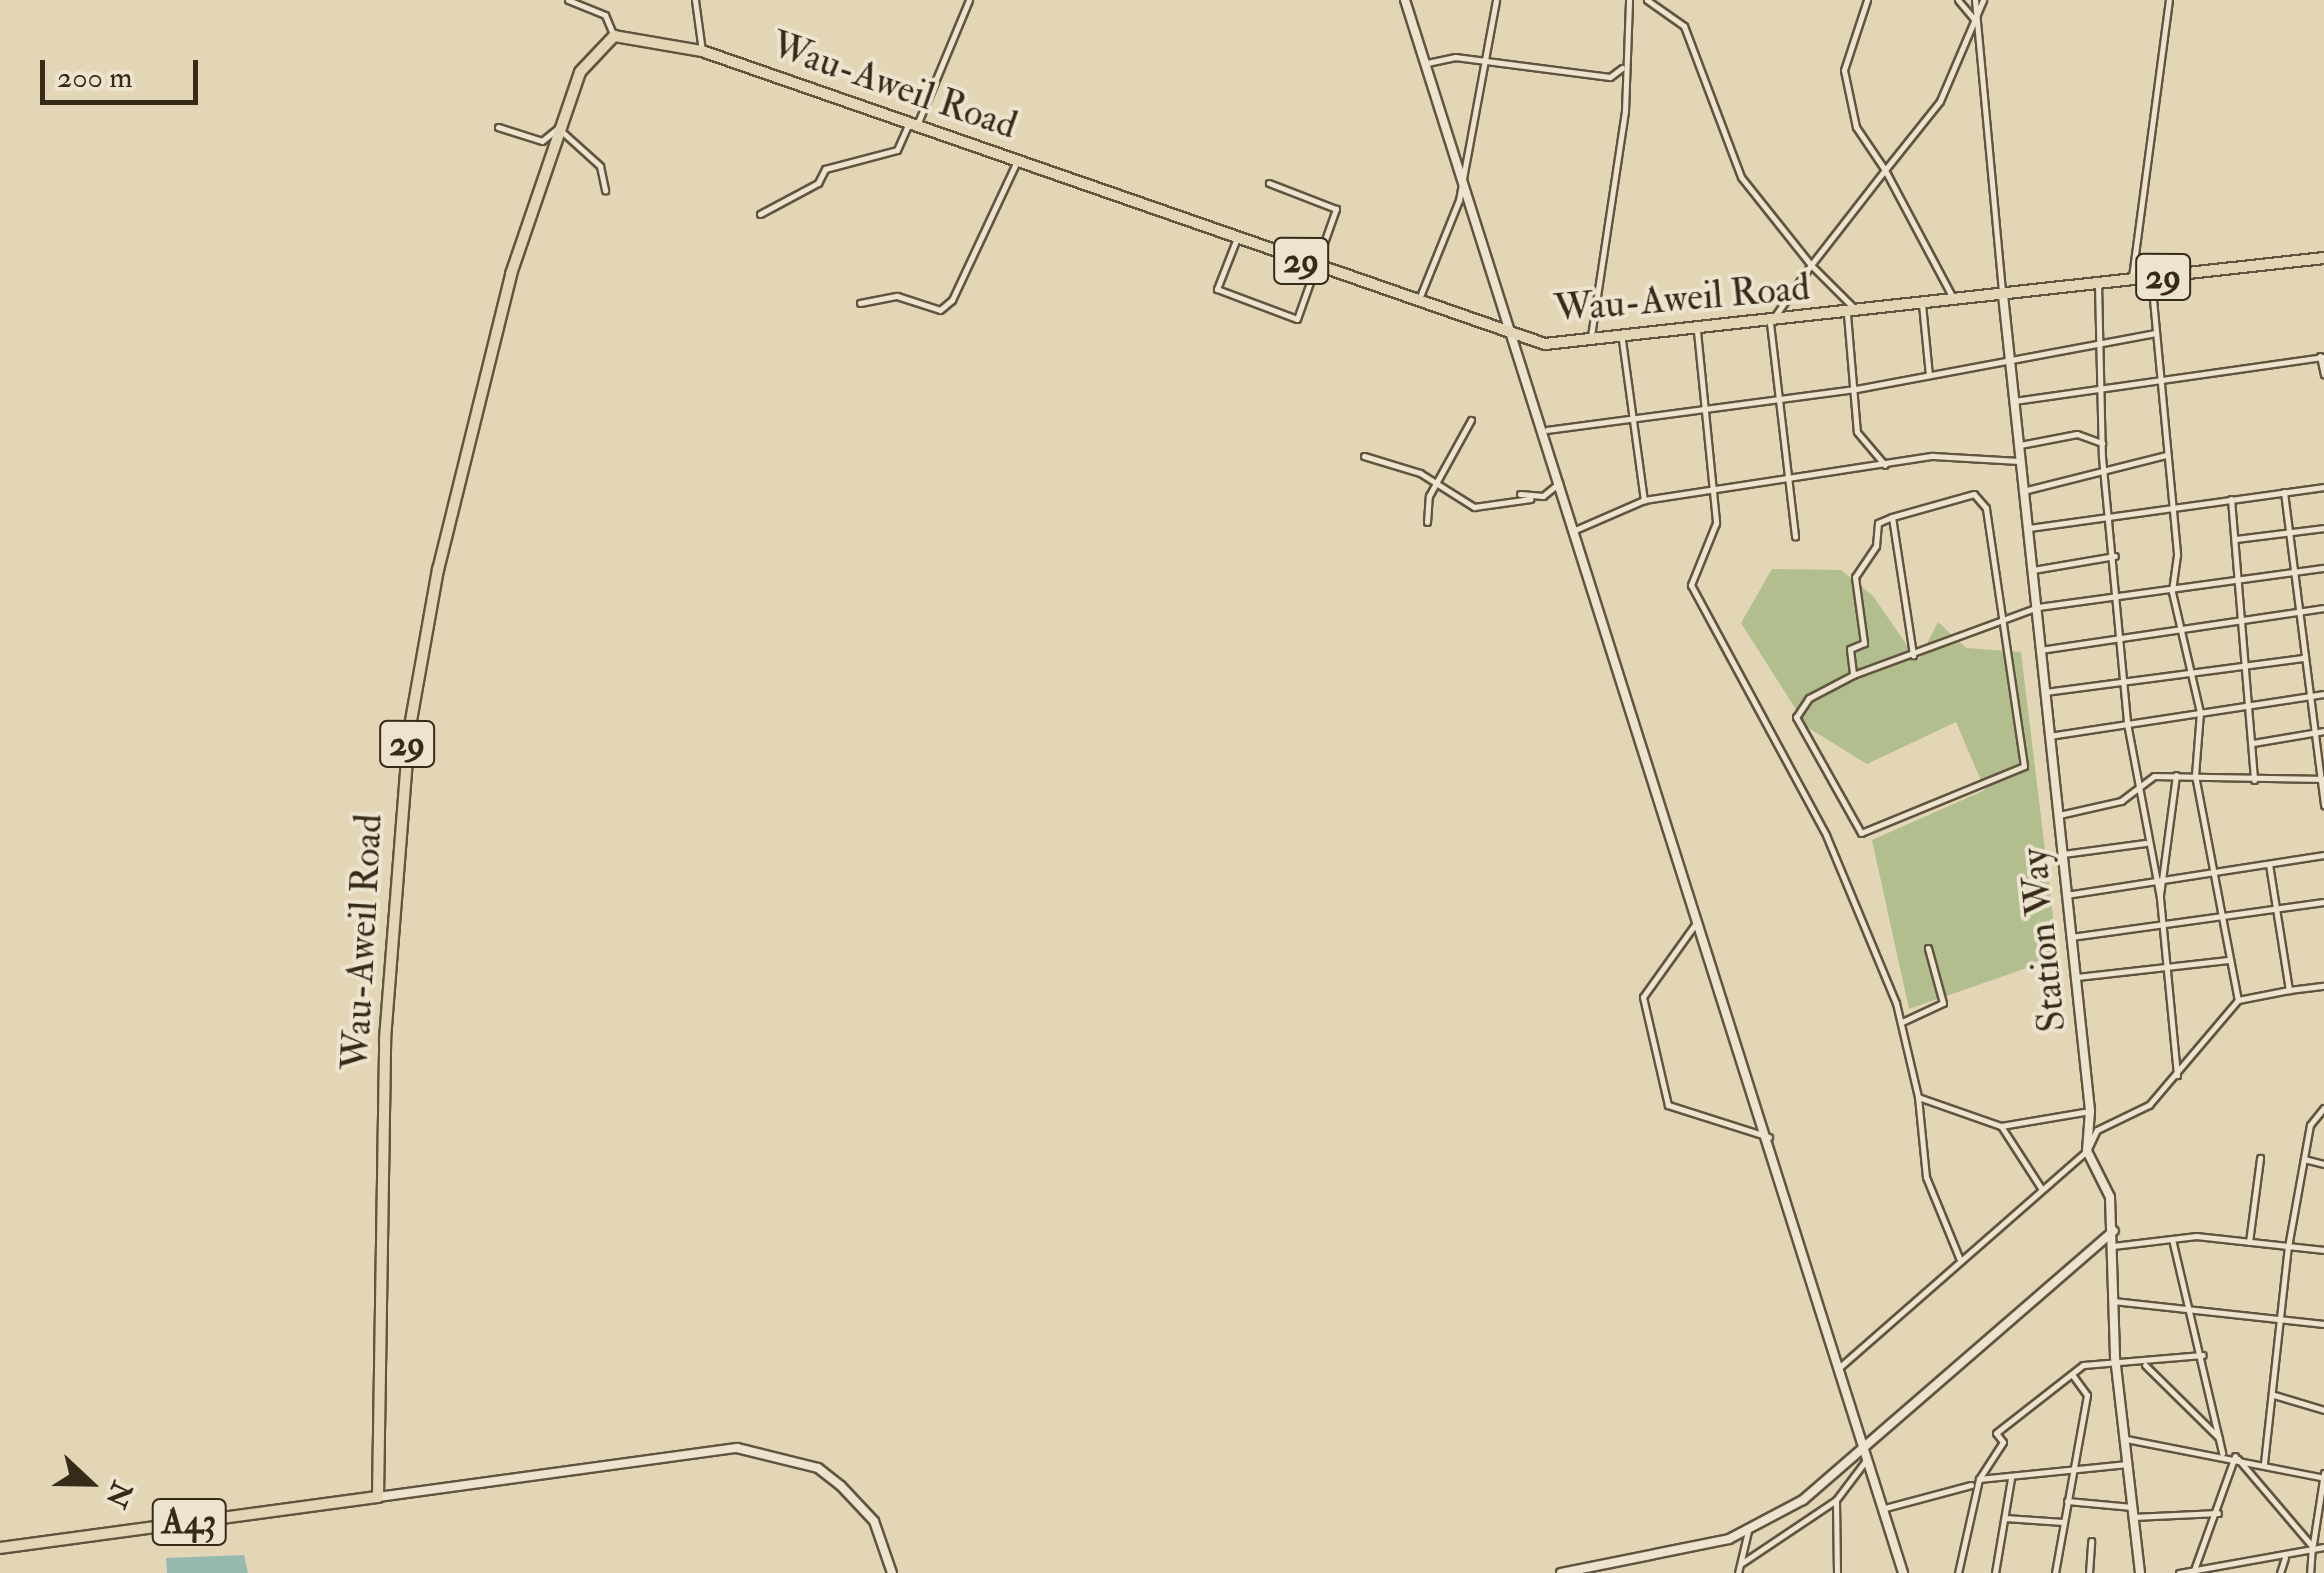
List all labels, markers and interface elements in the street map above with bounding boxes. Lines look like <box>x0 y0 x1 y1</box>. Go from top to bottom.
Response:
street label: Wau-Aweil Road <box>765 23 1023 149</box>
scale bar <box>45 40 202 102</box>
text: 200 m <box>57 59 133 96</box>
road number: 29 <box>1271 231 1331 291</box>
road number: 29 <box>2133 247 2193 307</box>
street label: Wau-Aweil Road <box>1552 265 1812 333</box>
road number: 29 <box>377 714 437 774</box>
street label: Wau-Aweil Road <box>334 813 392 1071</box>
street label: Station Way <box>2012 846 2076 1034</box>
north arrow <box>40 1433 140 1533</box>
text: N <box>97 1476 139 1513</box>
road number: A43 <box>152 1492 226 1552</box>

